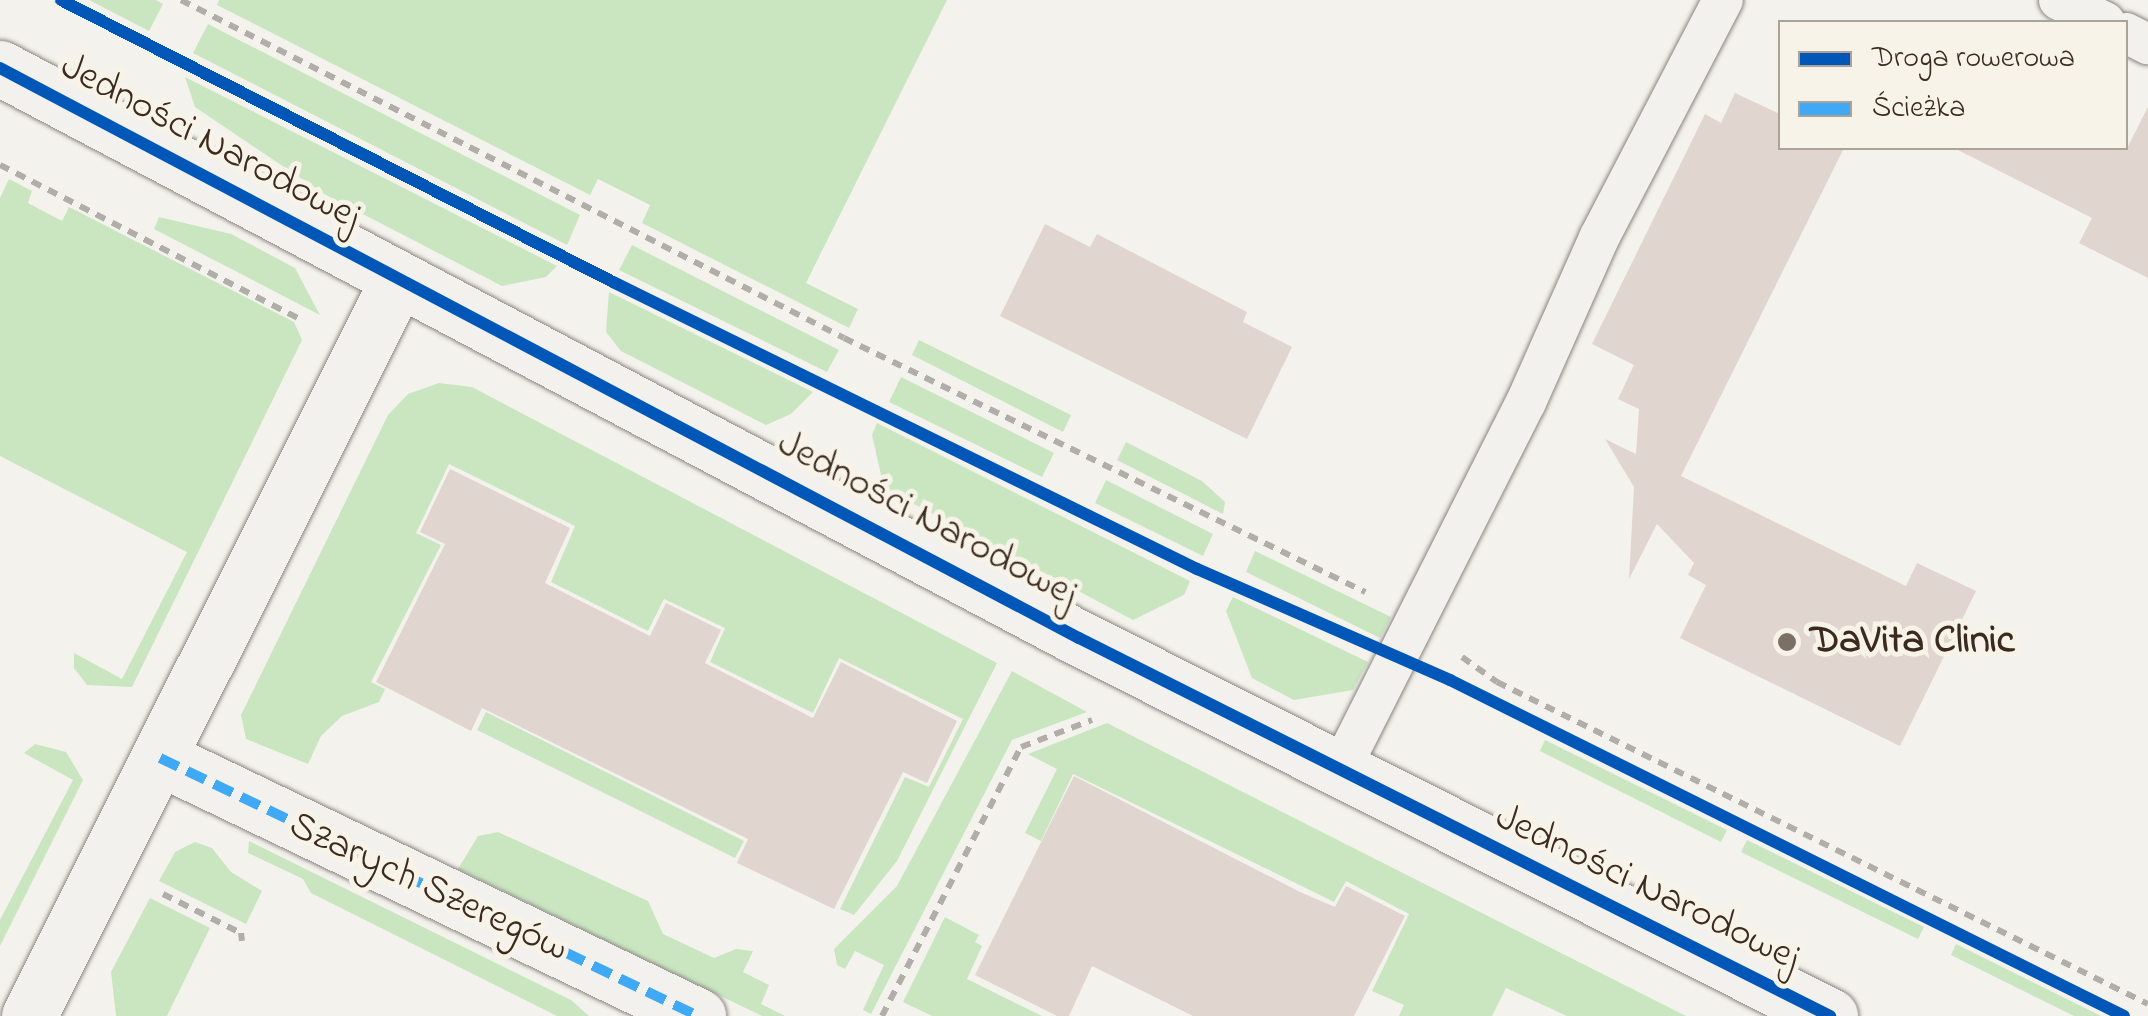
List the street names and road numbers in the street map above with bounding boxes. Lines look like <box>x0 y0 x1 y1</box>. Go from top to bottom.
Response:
street label: Jedności Narodowej <box>52 44 368 242</box>
street label: Jedności Narodowej <box>769 421 1085 619</box>
street label: Jedności Narodowej <box>1487 794 1807 984</box>
street label: Szarych Szeregów <box>281 802 575 974</box>

